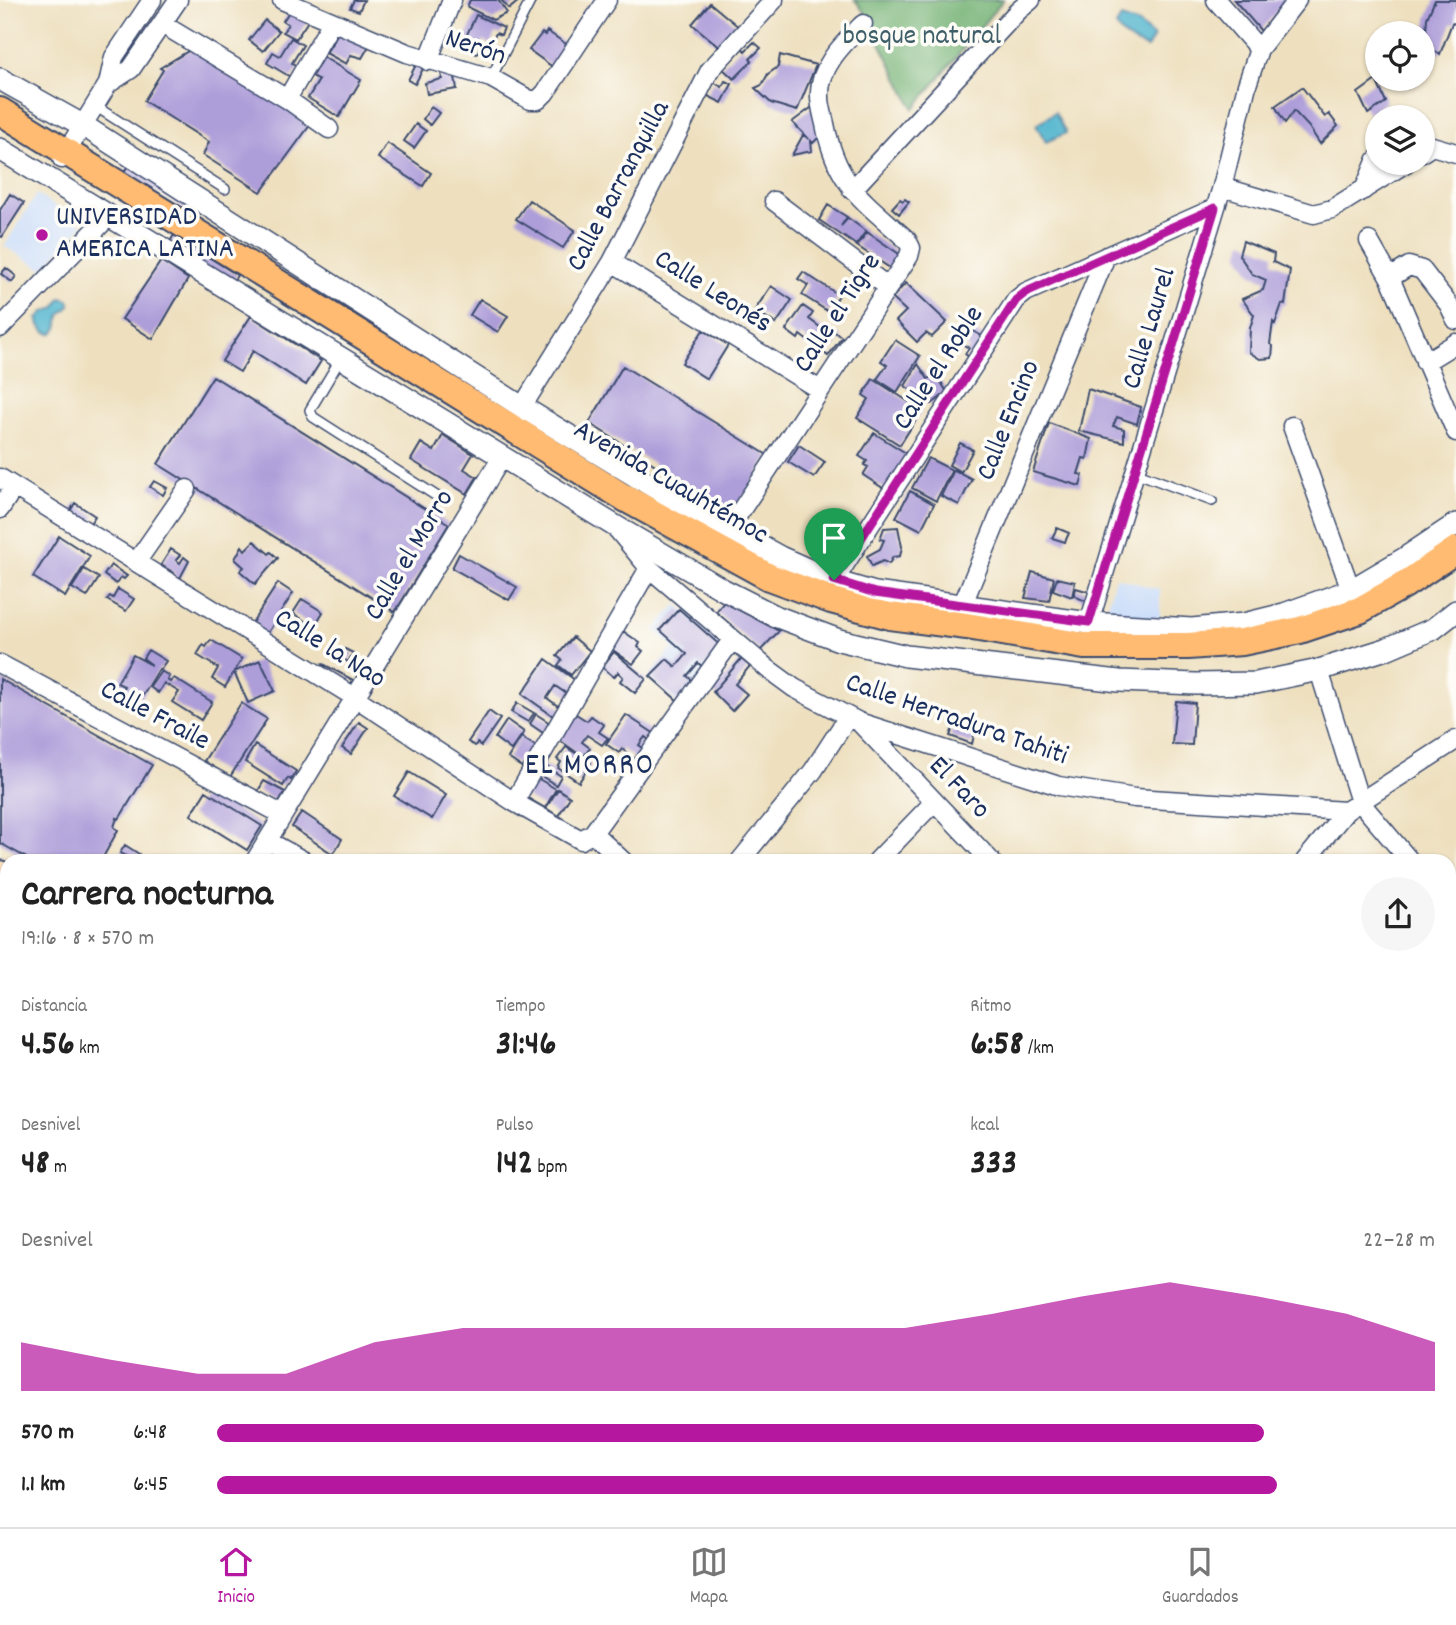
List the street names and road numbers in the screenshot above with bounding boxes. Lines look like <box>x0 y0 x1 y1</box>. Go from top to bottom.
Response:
street label: Nerón <box>439 20 511 78</box>
street label: Calle Barranquilla <box>558 94 682 280</box>
street label: Calle Leonés <box>645 241 779 345</box>
street label: Calle el Tigre <box>785 246 893 382</box>
street label: Calle Laurel <box>1114 263 1189 395</box>
street label: Calle el Roble <box>885 299 995 439</box>
street label: Calle Encino <box>968 355 1052 487</box>
street label: Avenida Cuauhtémoc <box>565 412 775 556</box>
street label: Calle el Morro <box>356 483 466 629</box>
street label: Calle la Nao <box>266 600 392 700</box>
street label: Calle Herradura Tahiti <box>840 664 1072 778</box>
street label: Calle Fraile <box>92 671 216 763</box>
street label: El Faro <box>918 748 998 830</box>

